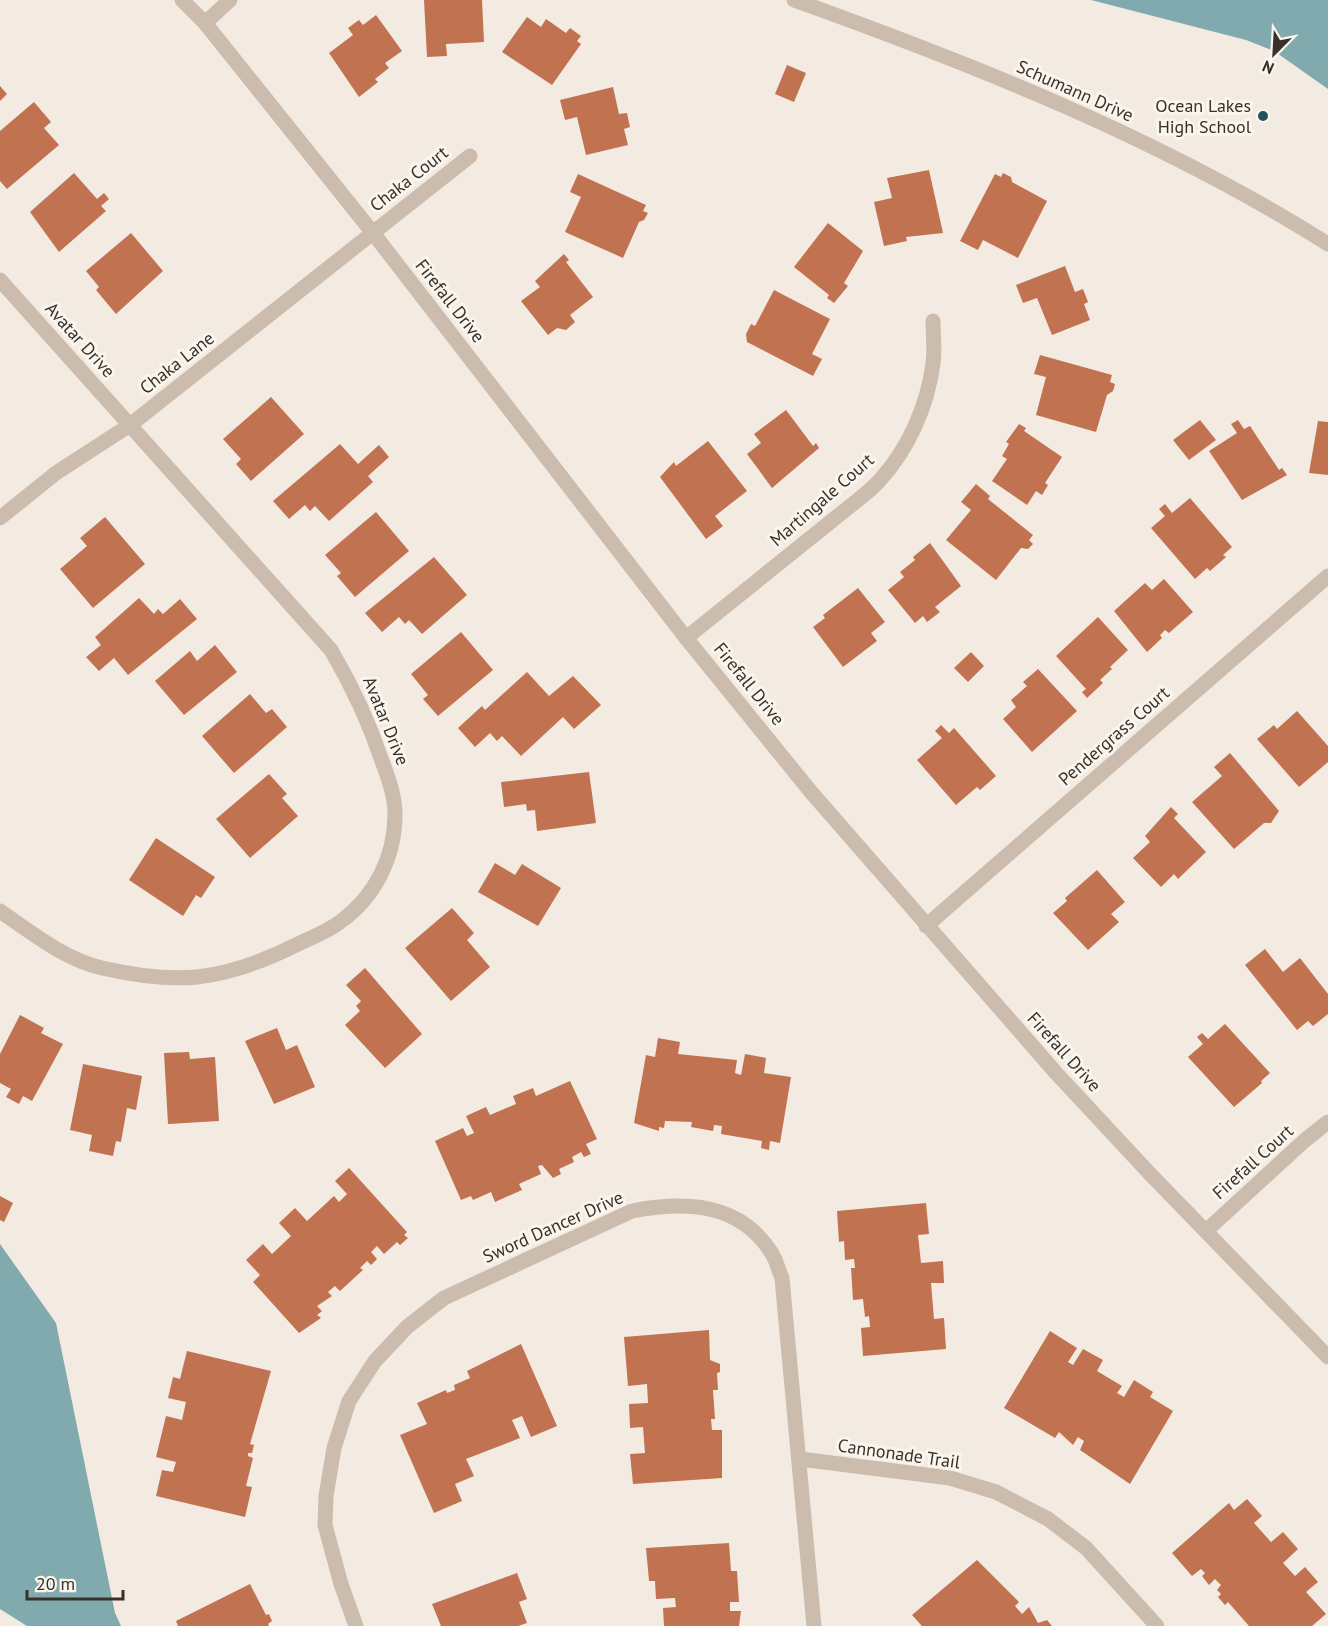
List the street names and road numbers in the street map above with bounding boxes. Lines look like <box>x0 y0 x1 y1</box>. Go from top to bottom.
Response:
street label: Schumann Drive <box>1013 54 1137 127</box>
street label: Chaka Court <box>365 141 452 216</box>
street label: Firefall Drive <box>411 254 490 347</box>
street label: Avatar Drive <box>40 297 120 382</box>
street label: Chaka Lane <box>135 326 219 399</box>
street label: Martingale Court <box>765 448 878 551</box>
street label: Firefall Drive <box>709 638 790 730</box>
street label: Avatar Drive <box>358 673 415 769</box>
street label: Pendergrass Court <box>1053 681 1174 790</box>
street label: Firefall Drive <box>1022 1007 1106 1096</box>
street label: Firefall Court <box>1207 1119 1298 1204</box>
street label: Sword Dancer Drive <box>479 1185 627 1268</box>
street label: Cannonade Trail <box>836 1434 962 1474</box>

